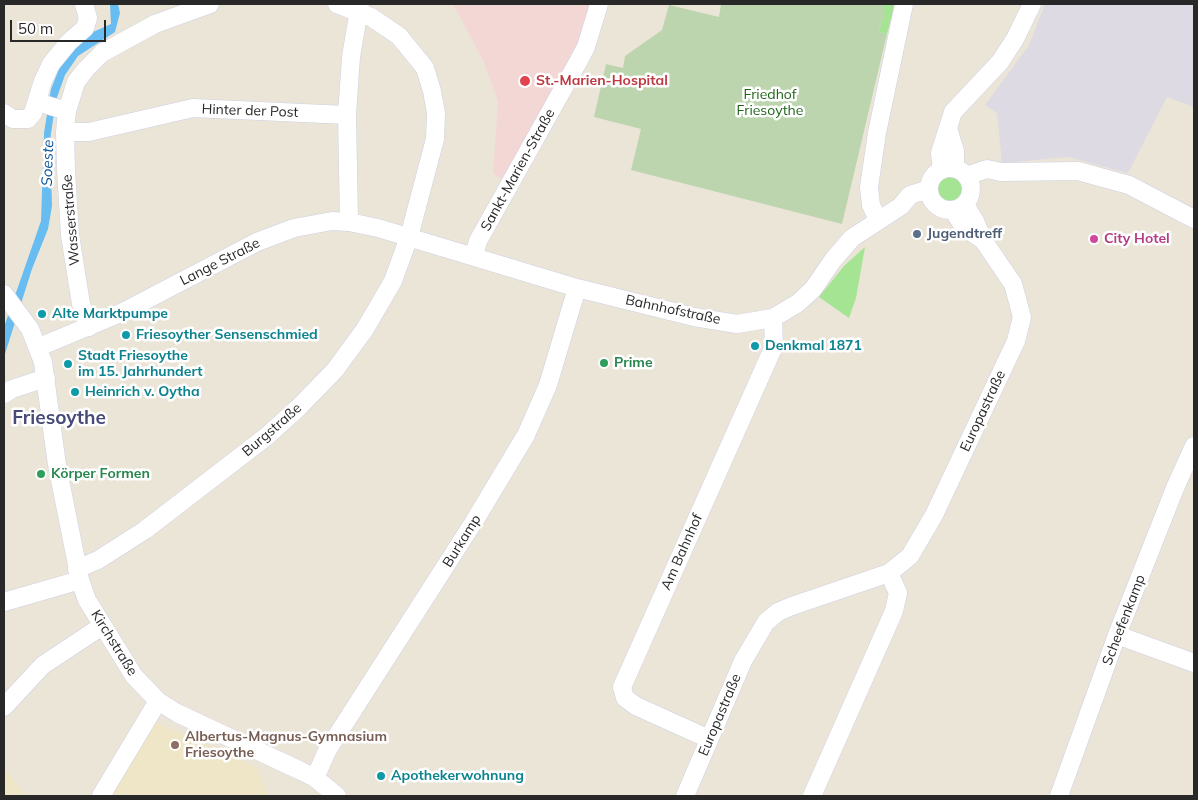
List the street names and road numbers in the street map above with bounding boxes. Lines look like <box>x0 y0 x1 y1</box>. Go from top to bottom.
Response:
street label: Hinter der Post <box>201 101 299 121</box>
street label: Sankt-Marien-Straße <box>477 106 559 234</box>
street label: Wasserstraße <box>59 174 83 266</box>
street label: Lange Straße <box>177 235 263 289</box>
street label: Bahnhofstraße <box>624 292 722 328</box>
street label: Europastraße <box>957 368 1009 454</box>
street label: Burgstraße <box>239 400 305 460</box>
street label: Am Bahnhof <box>658 511 706 593</box>
street label: Burkamp <box>439 512 485 570</box>
street label: Scheefenkamp <box>1099 572 1149 668</box>
street label: Kirchstraße <box>87 607 141 679</box>
street label: Europastraße <box>695 671 745 759</box>

